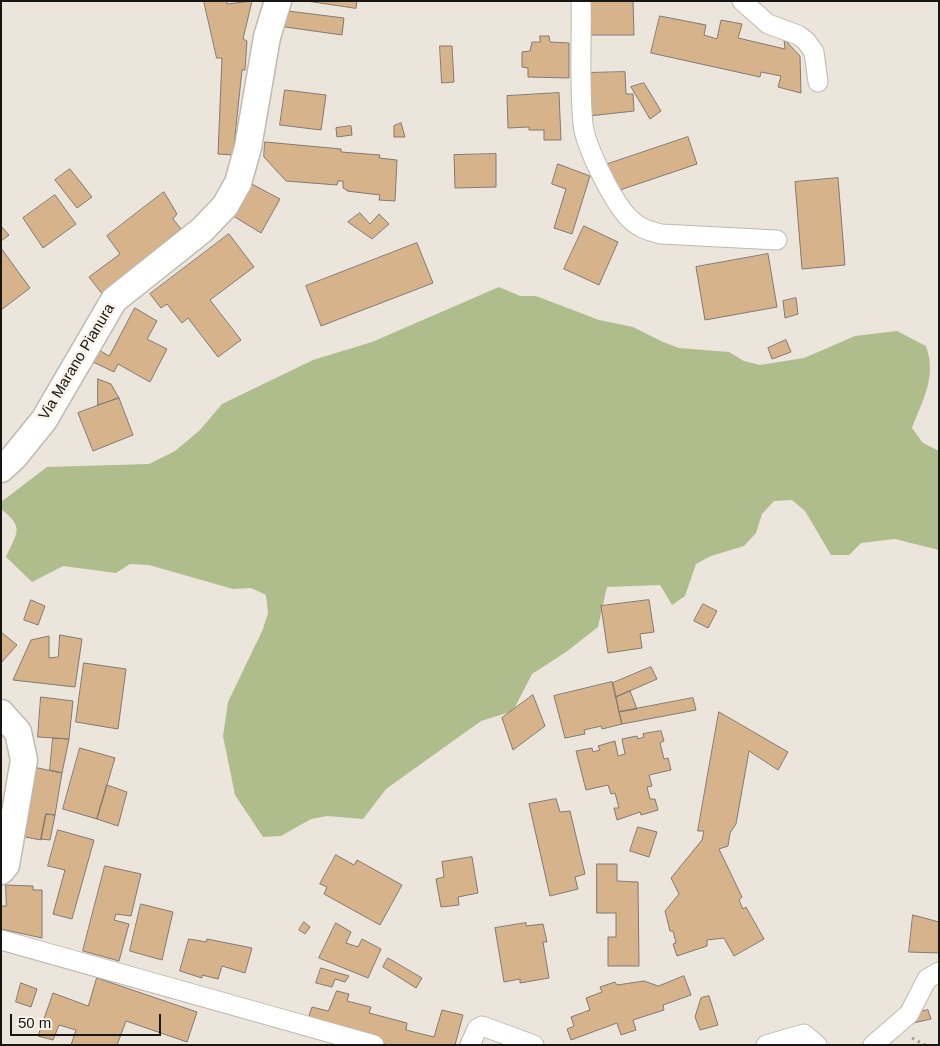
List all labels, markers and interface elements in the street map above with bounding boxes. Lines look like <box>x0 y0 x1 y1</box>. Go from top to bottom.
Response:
street label: Via Marano Pianura <box>35 301 119 423</box>
scale bar <box>12 1004 164 1036</box>
text: 50 m <box>18 1014 51 1031</box>

